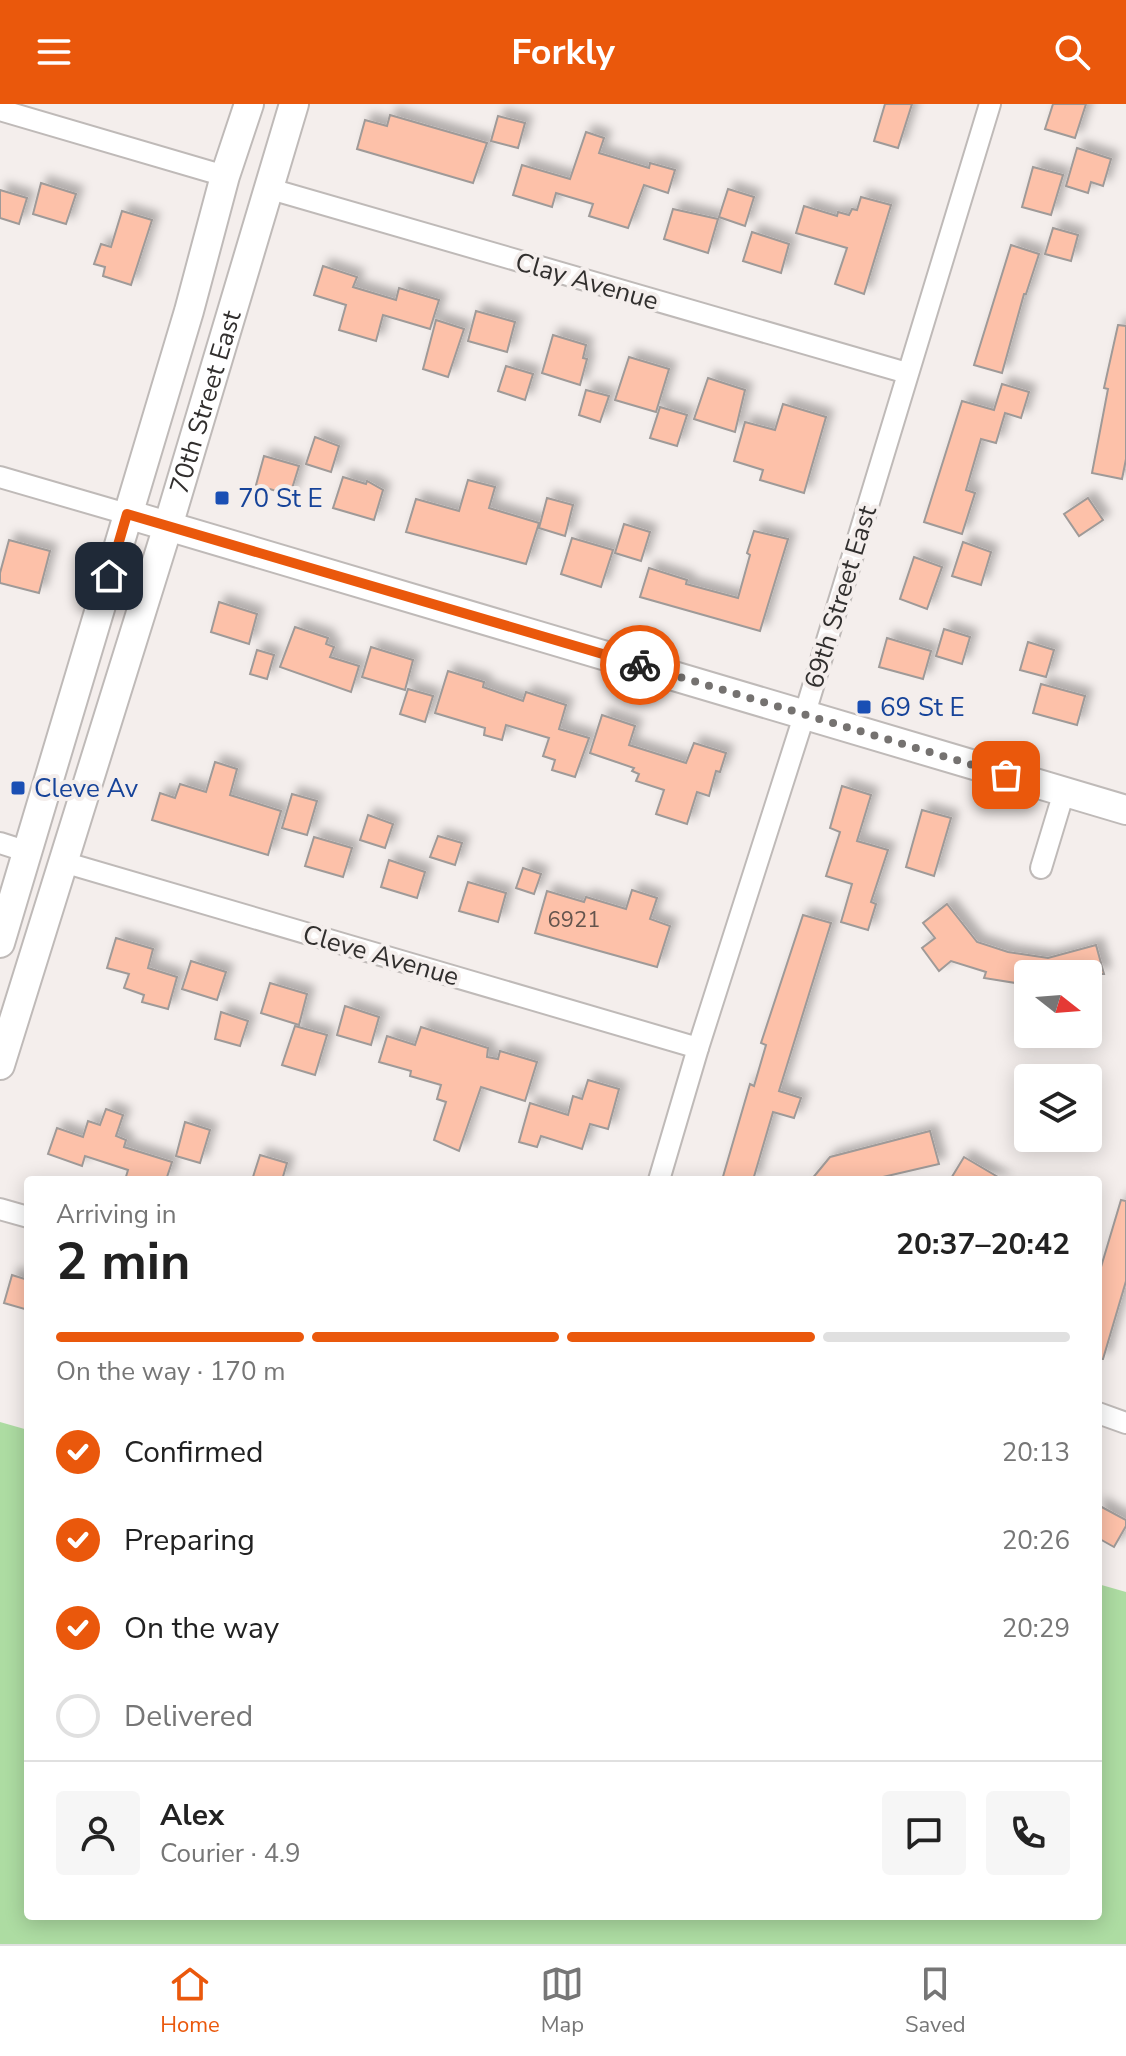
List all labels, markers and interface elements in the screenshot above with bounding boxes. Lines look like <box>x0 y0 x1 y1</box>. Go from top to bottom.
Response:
text: Forkly <box>511 28 615 77</box>
icon: menu <box>32 30 76 74</box>
icon: search <box>1050 30 1094 74</box>
street label: Clay Avenue <box>511 244 663 319</box>
street label: 70th Street East <box>162 305 250 498</box>
place label: 70 St E <box>238 481 323 516</box>
marker: 70 St E <box>213 489 231 507</box>
street label: 69th Street East <box>796 501 885 693</box>
pin <box>75 542 143 610</box>
icon: home <box>87 554 131 598</box>
courier <box>600 625 680 705</box>
icon: bike <box>618 643 662 687</box>
place label: 69 St E <box>880 690 965 725</box>
marker: 69 St E <box>855 698 873 716</box>
pin <box>972 741 1040 809</box>
icon: bag <box>984 753 1028 797</box>
place label: Cleve Av <box>34 771 139 806</box>
marker: Cleve Av <box>9 779 27 797</box>
house number: 6921 <box>548 905 600 935</box>
street label: Cleve Avenue <box>299 916 463 994</box>
north arrow <box>1014 960 1102 1048</box>
map controls <box>1014 960 1102 1152</box>
button: layers <box>1014 1064 1102 1152</box>
text: Arriving in <box>56 1197 177 1232</box>
text: 20:37–20:42 <box>896 1224 1070 1265</box>
text: 2 min <box>56 1226 191 1297</box>
text: On the way · 170 m <box>56 1354 285 1389</box>
icon: check <box>56 1430 100 1474</box>
text: Confirmed <box>124 1432 264 1473</box>
text: 20:13 <box>1002 1435 1070 1470</box>
icon: check <box>56 1518 100 1562</box>
text: Preparing <box>124 1520 255 1561</box>
text: 20:26 <box>1002 1523 1070 1558</box>
icon: check <box>56 1606 100 1650</box>
text: On the way <box>124 1608 279 1649</box>
text: 20:29 <box>1002 1611 1070 1646</box>
text: Delivered <box>124 1696 253 1737</box>
button: person <box>56 1791 140 1875</box>
button: chat <box>882 1791 966 1875</box>
button: phone <box>986 1791 1070 1875</box>
text: Alex <box>160 1795 224 1836</box>
text: Courier · 4.9 <box>160 1836 301 1871</box>
tab: Home <box>160 1962 220 2040</box>
tab: Map <box>540 1962 584 2040</box>
tab: Saved <box>905 1962 966 2040</box>

